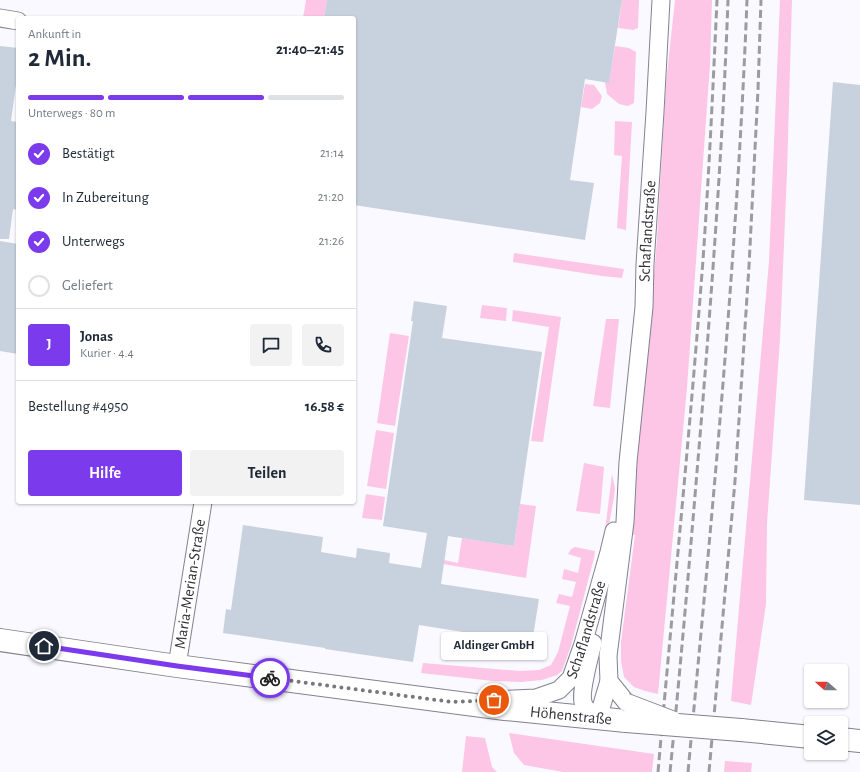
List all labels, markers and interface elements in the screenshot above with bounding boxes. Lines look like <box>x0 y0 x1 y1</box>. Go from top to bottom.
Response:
text: Ankunft in <box>28 28 81 41</box>
text: 21:40–21:45 <box>276 42 344 57</box>
text: 2 Min. <box>28 45 91 71</box>
text: Unterwegs · 80 m <box>28 107 115 120</box>
icon: check <box>28 143 50 165</box>
text: Bestätigt <box>62 146 115 161</box>
text: 21:14 <box>320 147 344 160</box>
street label: Schaflandstraße <box>637 180 658 282</box>
icon: check <box>28 187 50 209</box>
text: In Zubereitung <box>62 190 149 205</box>
text: 21:20 <box>318 191 344 204</box>
icon: check <box>28 231 50 253</box>
text: Unterwegs <box>62 234 125 249</box>
text: 21:26 <box>319 235 344 248</box>
text: Geliefert <box>62 278 113 293</box>
button: chat <box>250 324 292 366</box>
button: phone <box>302 324 344 366</box>
text: Jonas <box>80 329 113 344</box>
text: J <box>46 337 52 352</box>
text: Kurier · 4.4 <box>80 347 134 360</box>
text: Bestellung #4950 <box>28 399 129 414</box>
text: 16.58 € <box>305 399 344 414</box>
button: Hilfe <box>28 450 182 496</box>
button: Teilen <box>190 450 344 496</box>
street label: Maria-Merian-Straße <box>172 518 208 650</box>
street label: Schaflandstraße <box>563 579 608 681</box>
pin <box>27 629 61 663</box>
callout: Aldinger GmbH <box>441 632 547 660</box>
icon: home <box>33 635 55 657</box>
text: Aldinger GmbH <box>453 639 535 652</box>
courier <box>250 658 290 698</box>
north arrow <box>804 664 848 708</box>
map controls <box>804 664 848 760</box>
icon: bike <box>259 667 281 689</box>
pin <box>477 683 511 717</box>
icon: bag <box>483 689 505 711</box>
street label: Höhenstraße <box>529 704 613 728</box>
button: layers <box>804 716 848 760</box>

